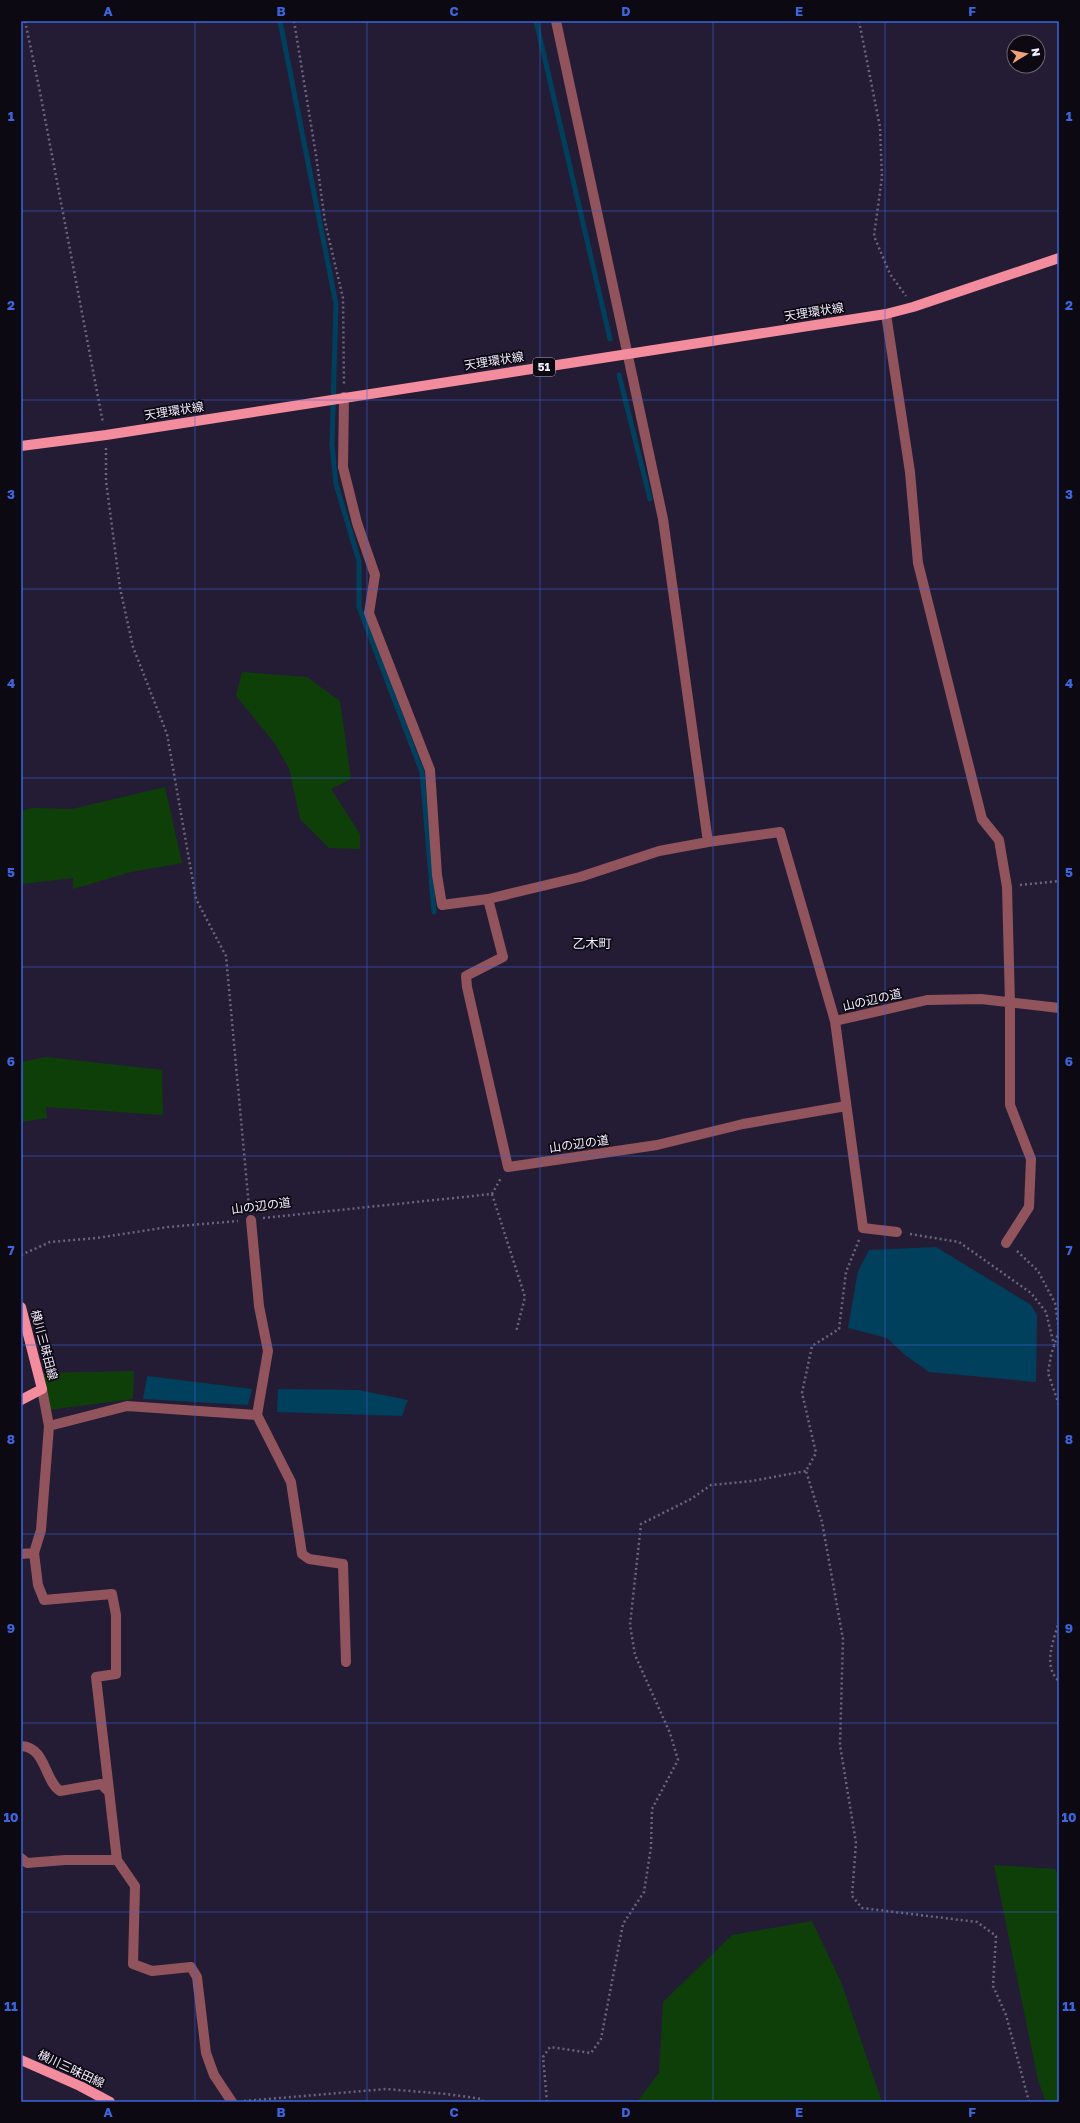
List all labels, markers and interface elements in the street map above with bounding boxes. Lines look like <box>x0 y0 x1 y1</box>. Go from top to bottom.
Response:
text: A <box>103 3 113 19</box>
text: B <box>276 3 286 19</box>
text: C <box>449 3 459 19</box>
text: D <box>621 3 631 19</box>
text: E <box>795 3 803 19</box>
text: F <box>968 3 976 19</box>
north arrow <box>1006 34 1046 74</box>
text: N <box>1029 47 1043 57</box>
text: 1 <box>8 108 15 124</box>
text: 1 <box>1066 108 1073 124</box>
text: 2 <box>7 297 15 313</box>
text: 2 <box>1065 297 1073 313</box>
street label: 天理環状線 <box>783 299 845 324</box>
street label: 天理環状線 <box>463 348 525 373</box>
road number: 51 <box>533 358 555 376</box>
street label: 天理環状線 <box>143 398 205 423</box>
text: 3 <box>7 486 15 502</box>
text: 3 <box>1065 486 1073 502</box>
text: 4 <box>7 675 15 691</box>
text: 4 <box>1065 675 1073 691</box>
text: 5 <box>7 864 15 880</box>
text: 5 <box>1065 864 1073 880</box>
district label: 乙木町 <box>572 935 612 951</box>
street label: 山の辺の道 <box>841 985 903 1014</box>
text: 6 <box>7 1053 15 1069</box>
text: 6 <box>1065 1053 1073 1069</box>
street label: 山の辺の道 <box>548 1132 610 1155</box>
street label: 山の辺の道 <box>230 1194 292 1217</box>
text: 7 <box>7 1242 15 1258</box>
text: 7 <box>1065 1242 1073 1258</box>
street label: 横川三昧田線 <box>28 1308 61 1382</box>
text: 8 <box>7 1431 15 1447</box>
text: 8 <box>1065 1431 1073 1447</box>
text: 9 <box>7 1620 15 1636</box>
text: 9 <box>1065 1620 1073 1636</box>
text: 10 <box>3 1809 19 1825</box>
text: 10 <box>1061 1809 1077 1825</box>
text: 11 <box>4 1998 18 2014</box>
text: 11 <box>1062 1998 1076 2014</box>
street label: 横川三昧田線 <box>35 2047 107 2091</box>
text: A <box>103 2104 113 2120</box>
text: B <box>276 2104 286 2120</box>
text: C <box>449 2104 459 2120</box>
text: D <box>621 2104 631 2120</box>
text: E <box>795 2104 803 2120</box>
text: F <box>968 2104 976 2120</box>

